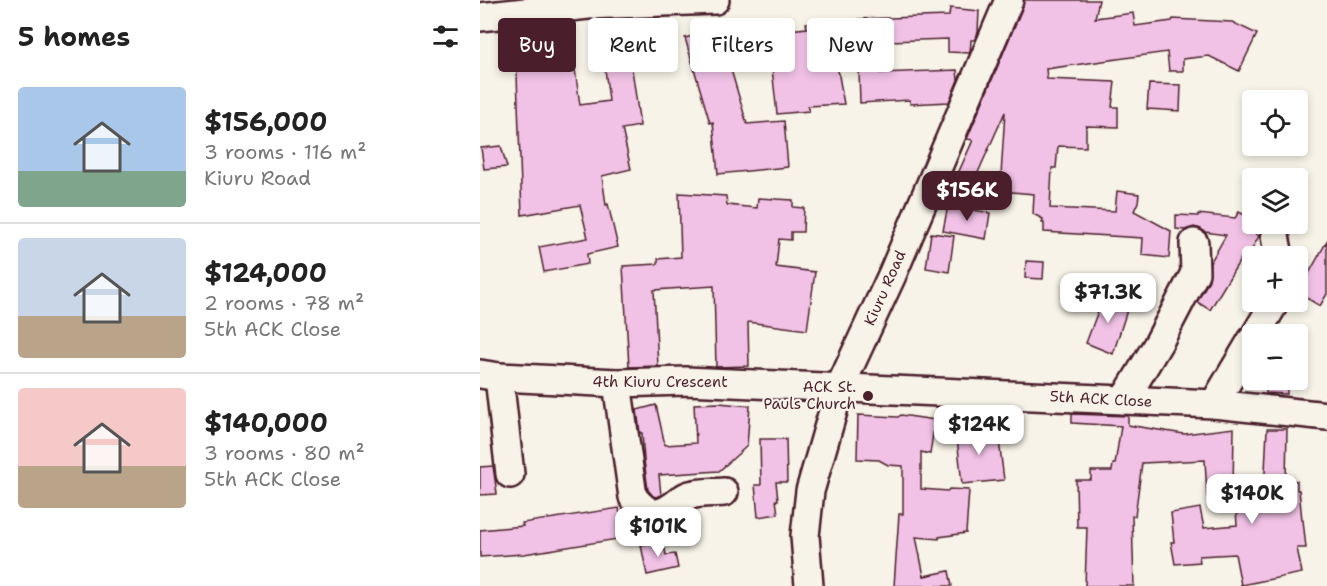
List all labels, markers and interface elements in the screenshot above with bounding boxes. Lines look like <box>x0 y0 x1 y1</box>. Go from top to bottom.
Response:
chip: Buy <box>498 18 576 72</box>
chip: Rent <box>588 18 678 72</box>
chip: Filters <box>690 18 795 72</box>
chip: New <box>807 18 894 72</box>
text: 5 homes <box>18 19 130 54</box>
icon: filters <box>429 20 462 53</box>
map controls <box>1242 90 1308 390</box>
button: locate <box>1242 90 1308 156</box>
text: $156,000 <box>204 104 327 139</box>
icon: home <box>66 111 138 183</box>
text: 3 rooms · 116 m² <box>204 139 366 165</box>
text: Kiuru Road <box>204 165 311 191</box>
button: layers <box>1242 168 1308 234</box>
pin: $156K <box>925 171 1009 222</box>
text: $156K <box>936 177 998 203</box>
button: + <box>1242 246 1308 312</box>
street label: Kiuru Road <box>860 247 911 329</box>
text: $124,000 <box>204 255 327 290</box>
icon: home <box>66 262 138 334</box>
pin: $71.3K <box>1059 273 1157 324</box>
text: $71.3K <box>1074 279 1142 305</box>
text: 2 rooms · 78 m² <box>204 290 364 316</box>
text: 5th ACK Close <box>204 316 341 342</box>
button: − <box>1242 324 1308 390</box>
street label: 4th Kiuru Crescent <box>592 372 728 392</box>
place label: ACK St. Pauls Church <box>763 377 856 414</box>
street label: 5th ACK Close <box>1049 386 1153 412</box>
marker: ACK St. Pauls Church <box>861 389 875 403</box>
text: $140,000 <box>204 405 328 440</box>
pin: $124K <box>937 405 1021 456</box>
text: $124K <box>948 411 1010 437</box>
icon: home <box>66 412 138 484</box>
text: 3 rooms · 80 m² <box>204 440 365 466</box>
text: 5th ACK Close <box>204 466 341 492</box>
pin: $140K <box>1210 474 1294 525</box>
text: $140K <box>1220 480 1284 506</box>
pin: $101K <box>616 507 700 558</box>
text: $101K <box>629 513 687 539</box>

